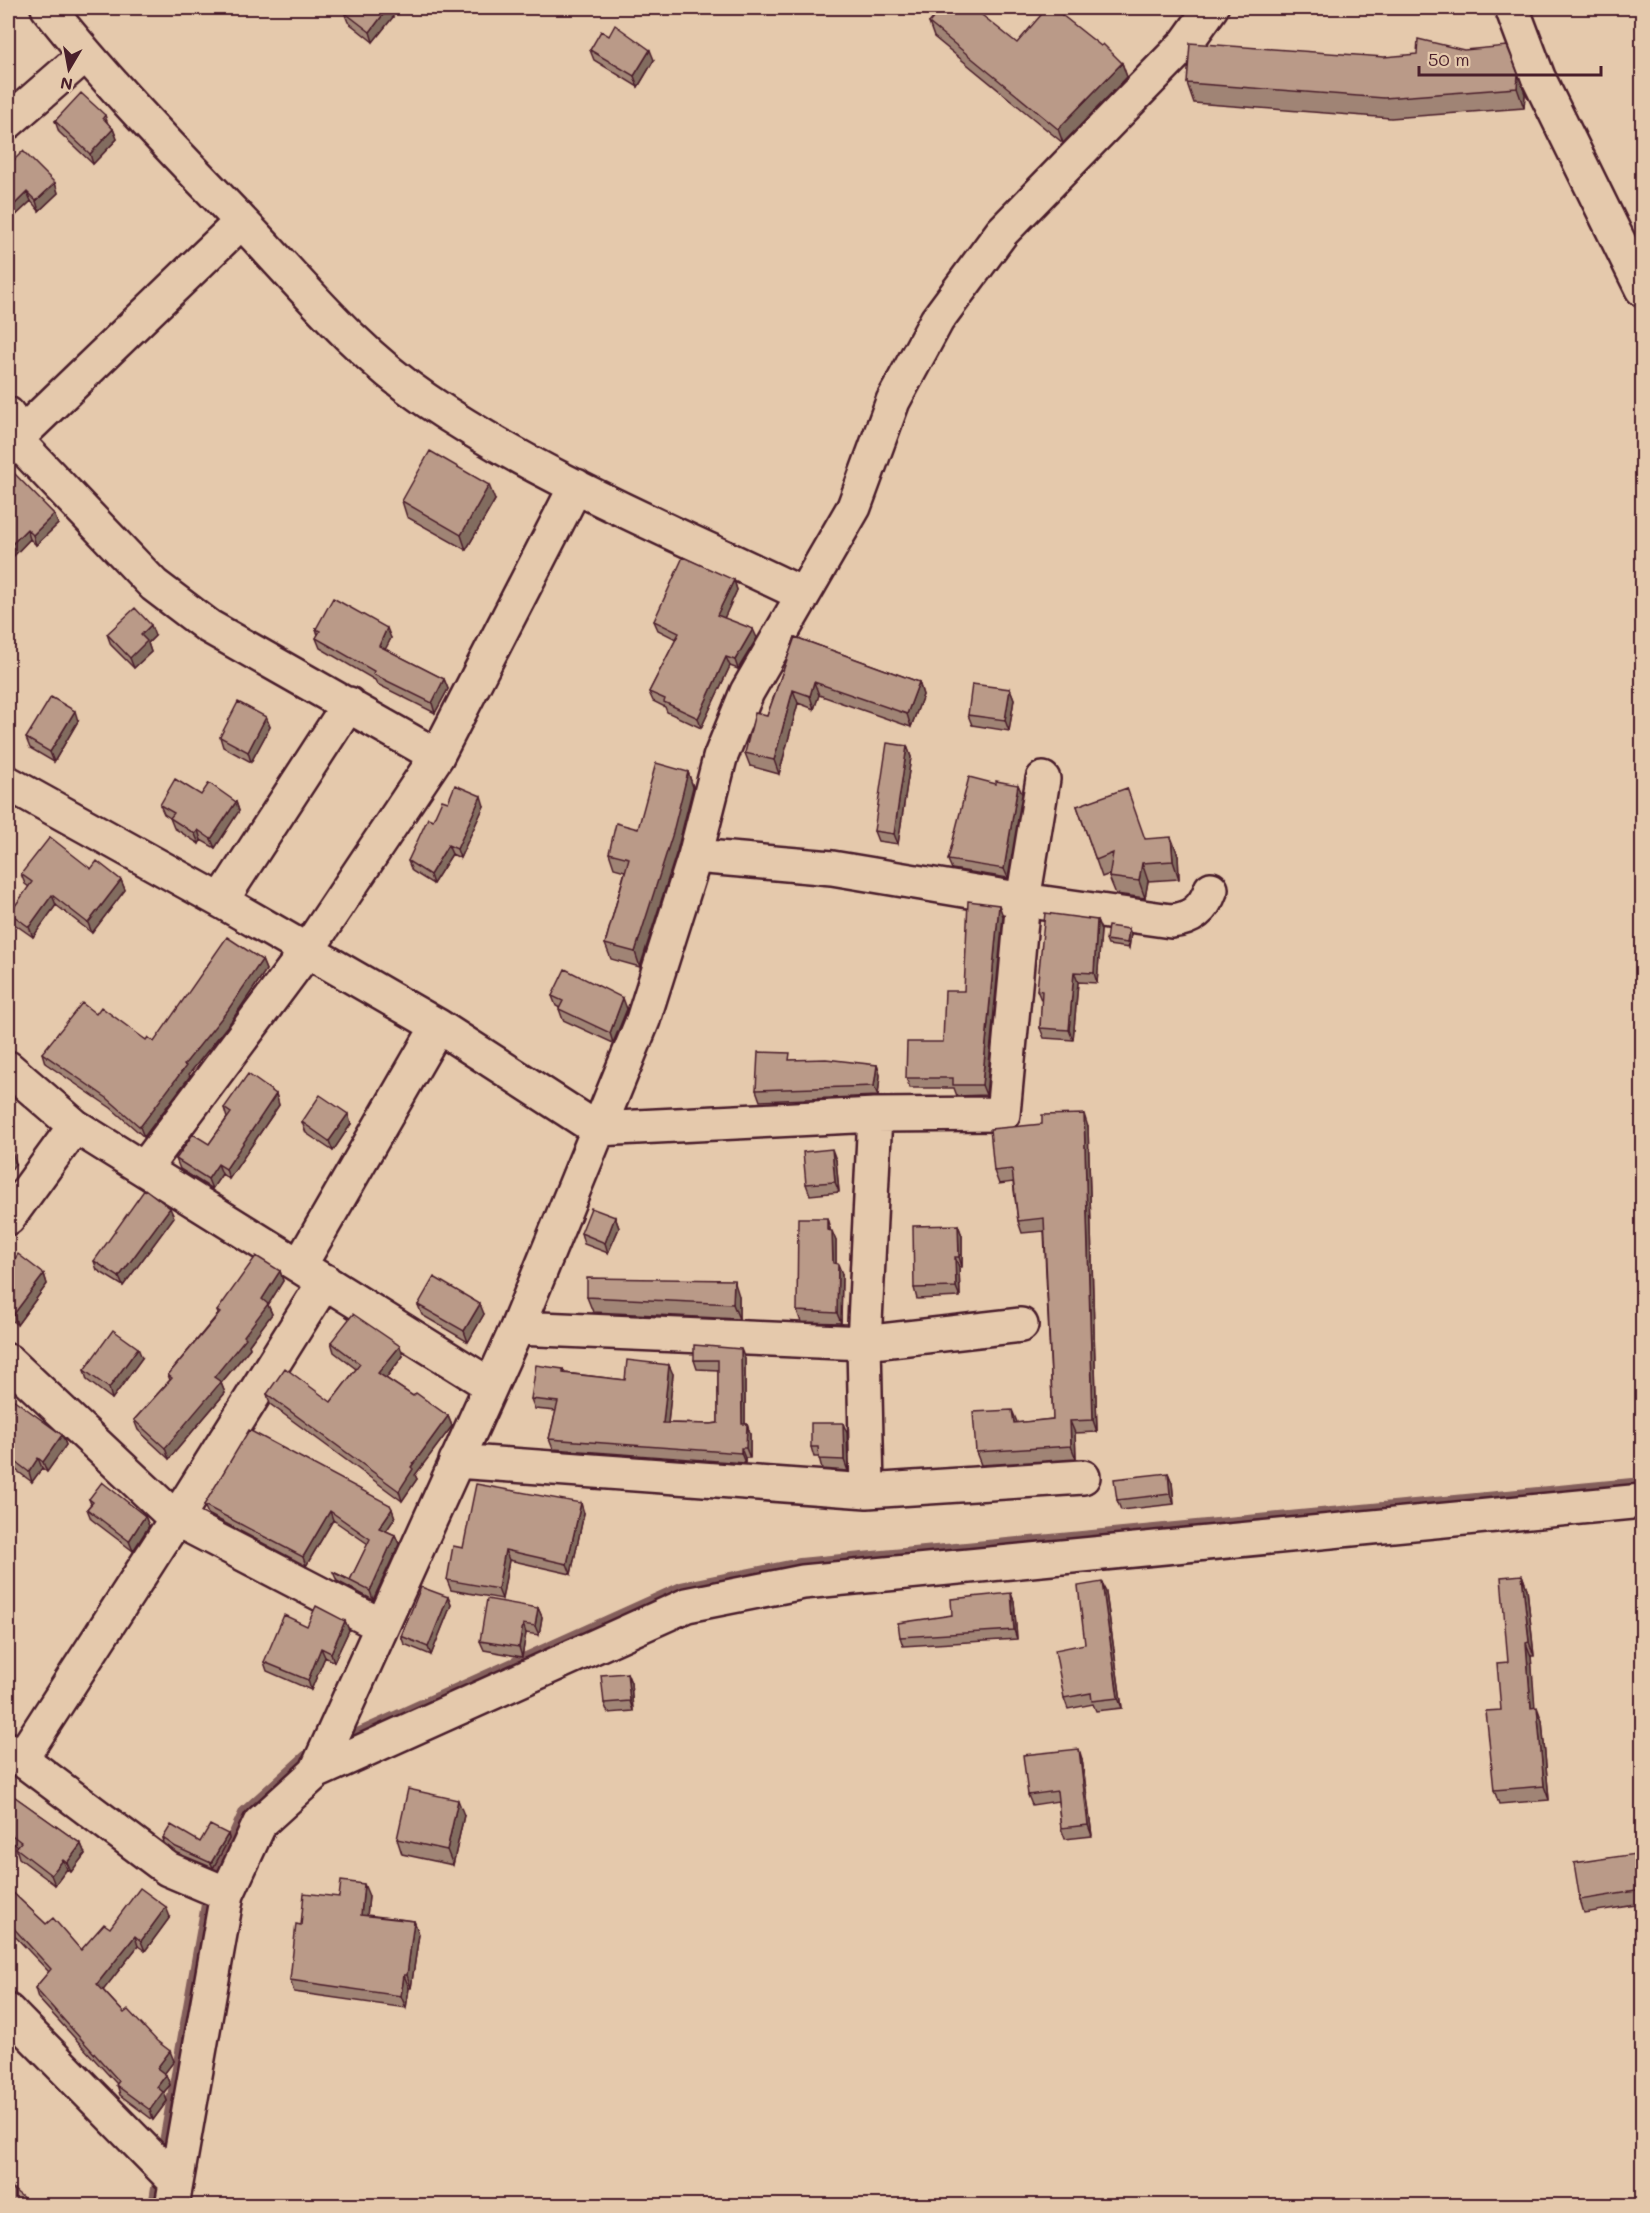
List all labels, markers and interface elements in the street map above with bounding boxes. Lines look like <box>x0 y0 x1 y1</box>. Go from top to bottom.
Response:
north arrow <box>39 39 99 99</box>
scale bar <box>1419 39 1600 77</box>
text: 50 m <box>1428 47 1470 71</box>
text: N <box>58 73 74 96</box>

